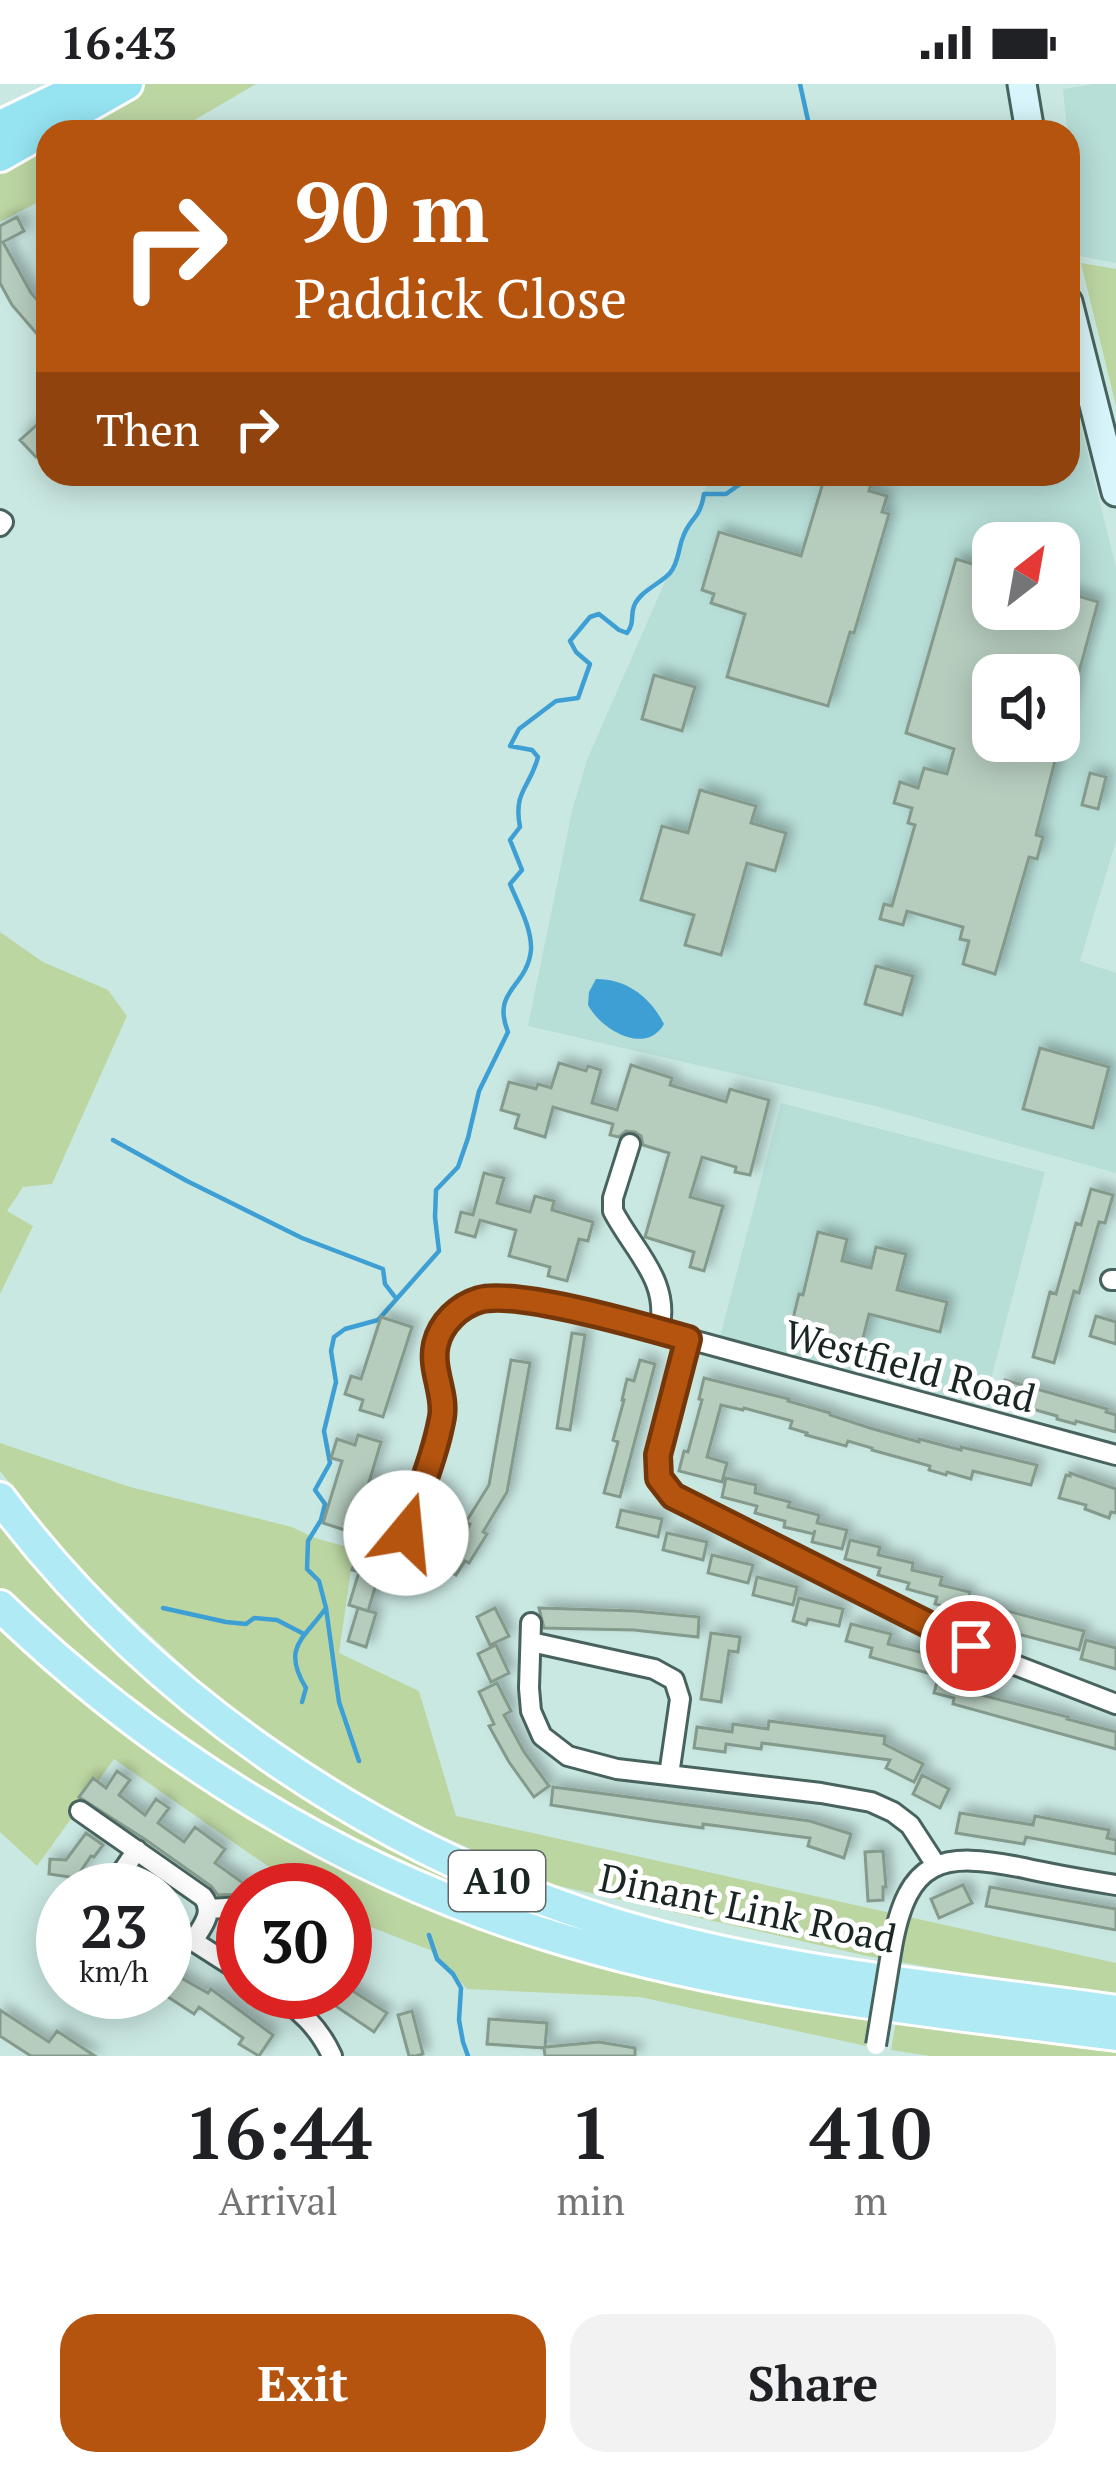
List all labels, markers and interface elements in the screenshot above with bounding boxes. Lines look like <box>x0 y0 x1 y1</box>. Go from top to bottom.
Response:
text: 16:43 <box>60 12 177 72</box>
text: 90 m <box>294 155 489 266</box>
icon: right <box>96 168 252 324</box>
text: Paddick Close <box>294 262 627 333</box>
icon: right <box>224 396 290 462</box>
text: Then <box>96 399 200 459</box>
north arrow <box>972 522 1080 630</box>
map controls <box>972 522 1080 762</box>
button: sound <box>972 654 1080 762</box>
street label: Westfield Road <box>779 1307 1041 1424</box>
position arrow <box>343 1470 469 1596</box>
pin <box>920 1595 1022 1697</box>
icon: arrive <box>938 1613 1004 1679</box>
street label: Dinant Link Road <box>595 1850 901 1964</box>
road number: A10 <box>449 1851 545 1911</box>
speed limit sign: 30 <box>216 1863 372 2019</box>
text: 23 <box>80 1886 148 1965</box>
text: km/h <box>79 1951 149 1991</box>
text: 16:44 <box>184 2084 372 2180</box>
text: 1 <box>570 2084 611 2180</box>
text: 410 <box>809 2084 931 2180</box>
text: Arrival <box>218 2174 338 2226</box>
text: min <box>556 2174 625 2226</box>
text: m <box>854 2174 887 2226</box>
button: Exit <box>60 2314 546 2452</box>
button: Share <box>570 2314 1056 2452</box>

